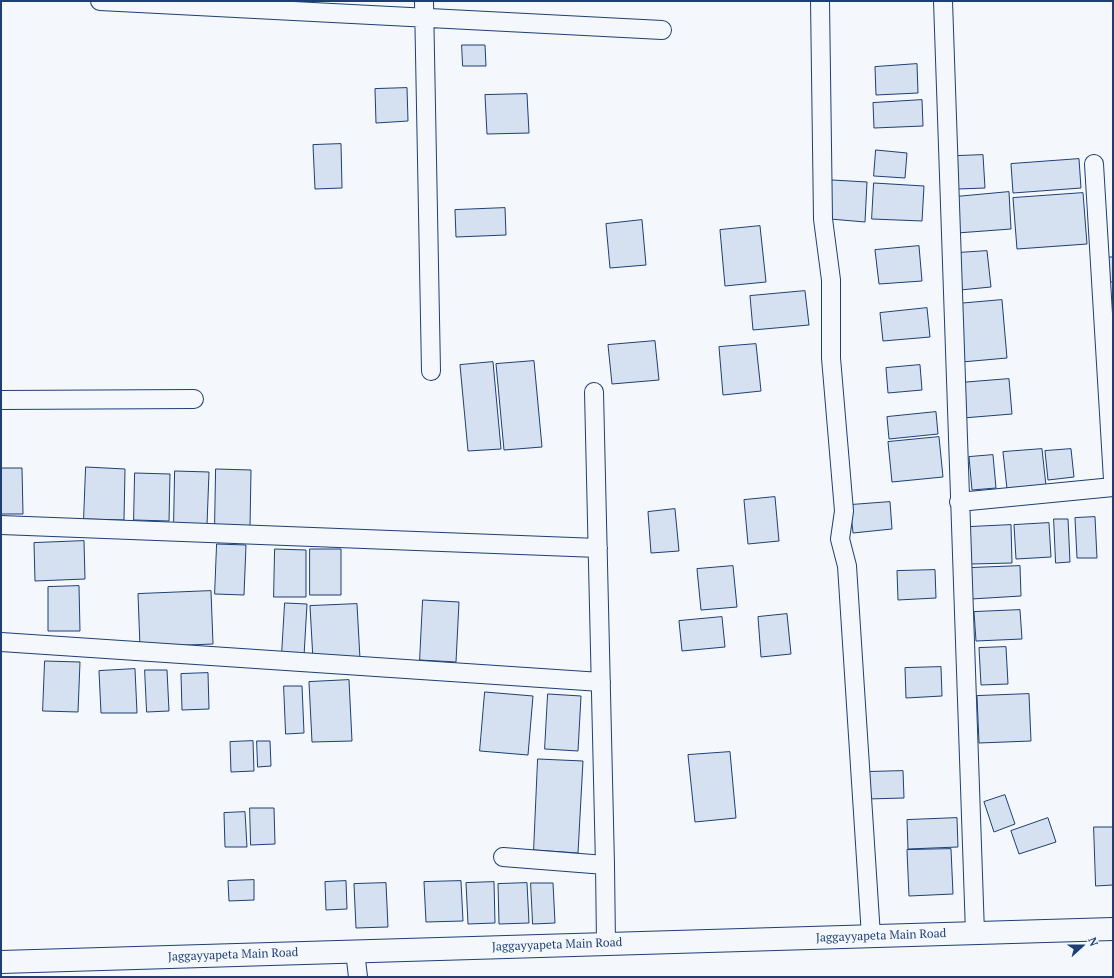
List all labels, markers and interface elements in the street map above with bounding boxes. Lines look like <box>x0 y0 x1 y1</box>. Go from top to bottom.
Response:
north arrow <box>1062 926 1102 966</box>
street label: Jaggayyapeta Main Road <box>816 927 946 945</box>
text: N <box>1085 935 1101 948</box>
street label: Jaggayyapeta Main Road <box>492 936 622 954</box>
street label: Jaggayyapeta Main Road <box>168 946 298 964</box>

